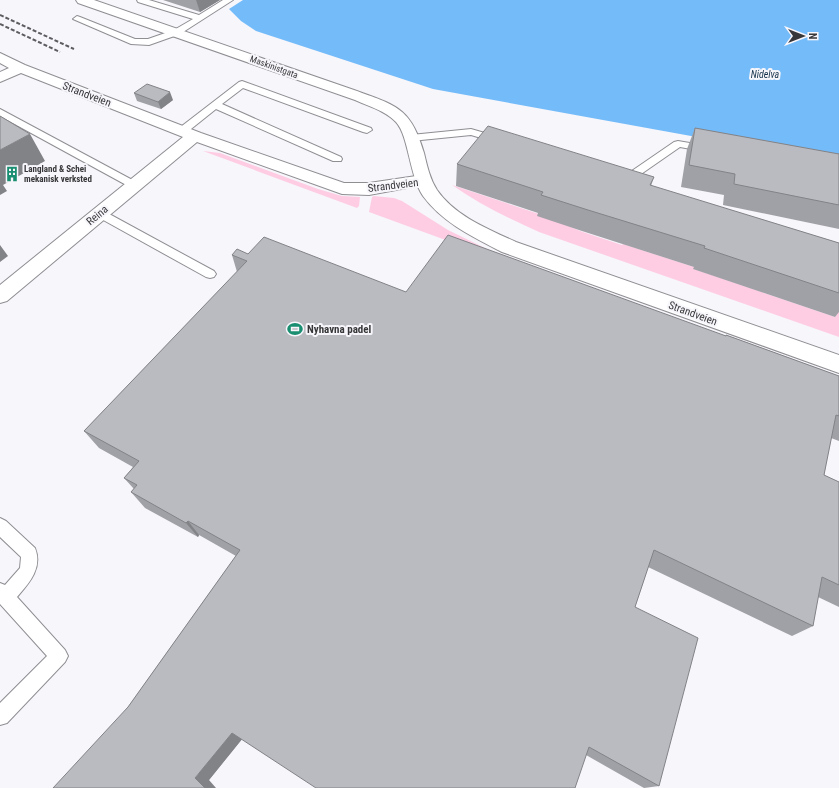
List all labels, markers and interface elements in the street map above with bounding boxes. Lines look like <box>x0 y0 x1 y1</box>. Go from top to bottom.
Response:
north arrow <box>783 16 823 56</box>
text: N <box>806 33 819 40</box>
street label: Maskinistgata <box>249 54 299 80</box>
water label: Nidelva <box>751 69 780 80</box>
street label: Strandveien <box>61 79 113 110</box>
place label: Langland & Schei mekanisk verksted <box>24 164 92 184</box>
building icon: Langland & Schei mekanisk verksted <box>3 165 21 183</box>
street label: Strandveien <box>367 176 419 195</box>
street label: Reina <box>84 203 111 228</box>
street label: Strandveien <box>667 299 719 328</box>
sports icon: Nyhavna padel <box>286 320 304 338</box>
place label: Nyhavna padel <box>307 323 372 336</box>

